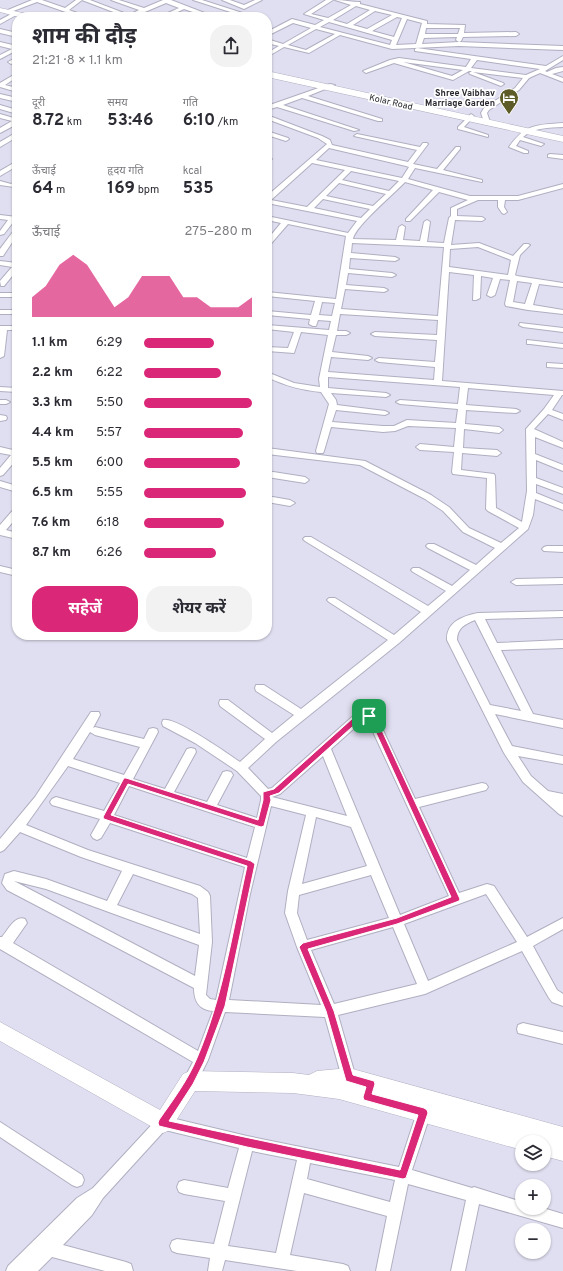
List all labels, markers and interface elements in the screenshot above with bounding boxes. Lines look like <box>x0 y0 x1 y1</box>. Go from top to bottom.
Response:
text: शाम की दौड़ <box>32 24 137 51</box>
button: share <box>210 25 252 67</box>
text: 21:21 · 8 × 1.1 km <box>32 53 123 69</box>
hotel icon: Shree Vaibhav Marriage Garden <box>498 87 520 115</box>
place label: Shree Vaibhav Marriage Garden <box>425 88 495 109</box>
street label: Kolar Road <box>368 92 414 113</box>
text: दूरी <box>32 96 45 110</box>
text: समय <box>107 96 128 110</box>
text: गति <box>183 96 198 110</box>
text: 8.72 <box>32 110 64 132</box>
text: 53:46 <box>107 110 153 132</box>
text: 6:10 <box>183 110 215 132</box>
text: km <box>64 115 82 129</box>
text: /km <box>215 115 238 129</box>
text: ऊँचाई <box>32 164 56 178</box>
text: हृदय गति <box>107 164 144 178</box>
text: kcal <box>183 164 202 178</box>
text: 64 <box>32 178 53 200</box>
text: 169 <box>107 178 135 200</box>
text: 535 <box>183 178 214 200</box>
text: m <box>53 183 65 197</box>
text: bpm <box>135 183 159 197</box>
text: 275–280 m <box>185 224 252 240</box>
text: ऊँचाई <box>32 225 60 241</box>
text: 1.1 km <box>32 335 68 351</box>
text: 6:29 <box>96 335 122 351</box>
text: 2.2 km <box>32 365 73 381</box>
text: 6:22 <box>96 365 123 381</box>
text: 3.3 km <box>32 395 72 411</box>
text: 5:50 <box>96 395 123 411</box>
text: 4.4 km <box>32 425 74 441</box>
text: 5:57 <box>96 425 122 441</box>
text: 5.5 km <box>32 455 73 471</box>
text: 6:00 <box>96 455 123 471</box>
text: 6.5 km <box>32 485 73 501</box>
text: 5:55 <box>96 485 123 501</box>
text: 7.6 km <box>32 515 70 531</box>
text: 6:18 <box>96 515 119 531</box>
text: 8.7 km <box>32 545 71 561</box>
text: 6:26 <box>96 545 122 561</box>
button: सहेजें <box>32 586 138 632</box>
button: शेयर करें <box>146 586 252 632</box>
pin <box>352 699 386 733</box>
icon: arrive <box>358 705 380 727</box>
map controls <box>515 1135 551 1259</box>
button: layers <box>515 1135 551 1171</box>
button: + <box>515 1179 551 1215</box>
button: − <box>515 1223 551 1259</box>

